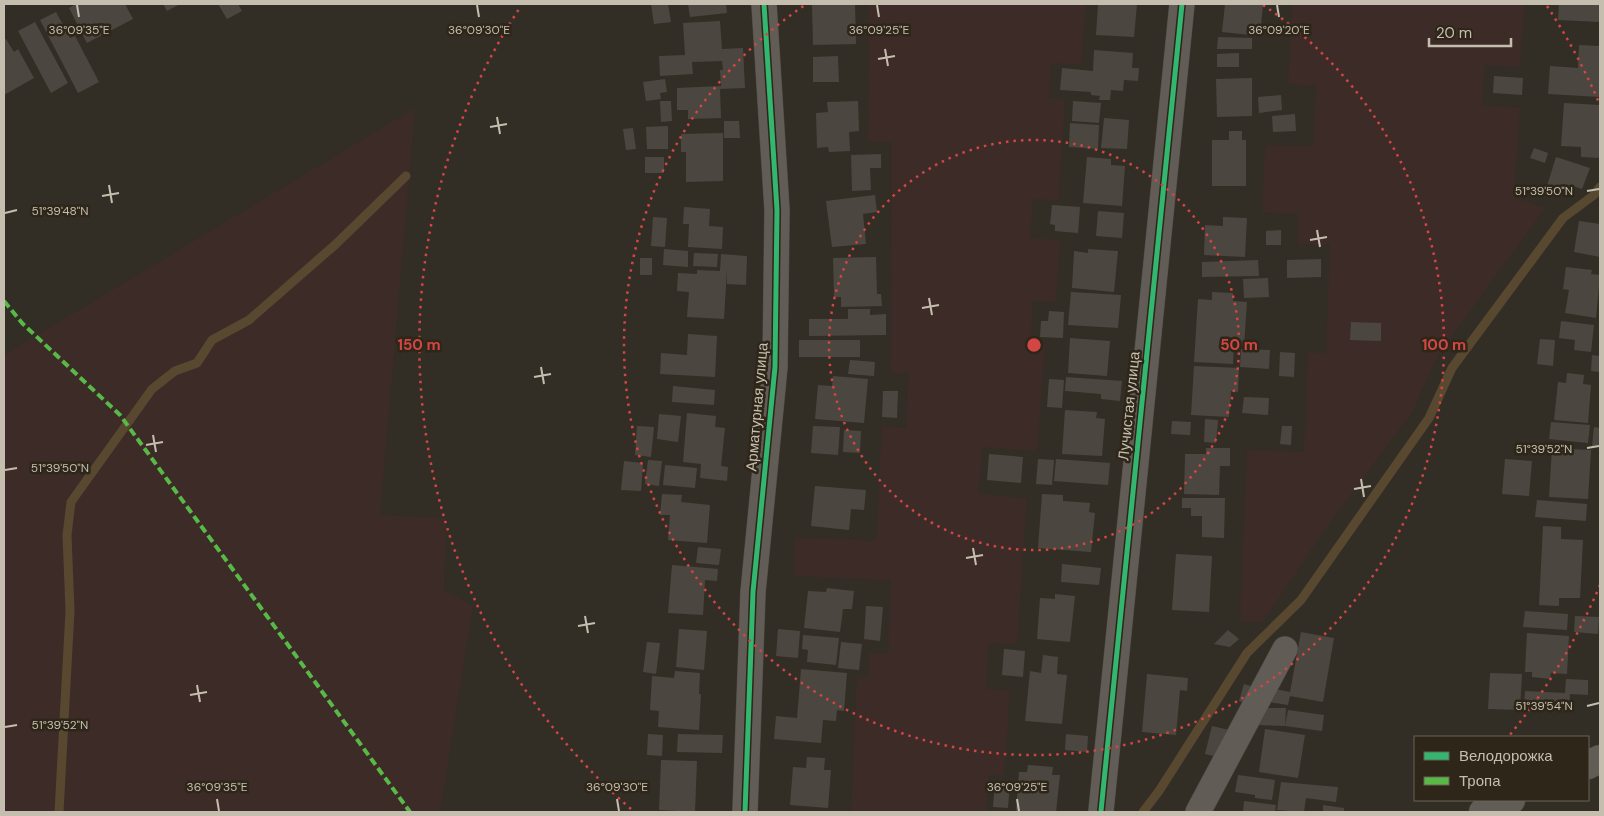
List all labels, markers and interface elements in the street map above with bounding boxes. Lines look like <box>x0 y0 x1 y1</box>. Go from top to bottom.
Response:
scale bar <box>1429 15 1512 47</box>
text: 36°09'35"E <box>49 22 110 38</box>
text: 36°09'30"E <box>448 22 510 38</box>
text: 36°09'25"E <box>849 22 910 38</box>
text: 36°09'20"E <box>1248 22 1310 38</box>
text: 20 m <box>1436 23 1472 43</box>
text: 51°39'50"N <box>1515 183 1573 199</box>
text: 51°39'48"N <box>31 203 89 219</box>
text: 150 m <box>398 335 441 355</box>
text: 50 m <box>1220 335 1258 355</box>
text: 100 m <box>1422 335 1466 355</box>
centre of rings <box>1025 336 1043 354</box>
street label: Арматурная улица <box>741 341 773 472</box>
street label: Лучистая улица <box>1113 350 1145 462</box>
text: 51°39'52"N <box>1516 441 1572 457</box>
text: 51°39'50"N <box>31 460 89 476</box>
text: 51°39'54"N <box>1515 698 1573 714</box>
text: 51°39'52"N <box>32 717 88 733</box>
legend <box>1414 736 1589 801</box>
text: Велодорожка <box>1459 746 1553 766</box>
text: Тропа <box>1459 771 1501 791</box>
text: 36°09'35"E <box>187 779 248 795</box>
text: 36°09'30"E <box>586 779 648 795</box>
text: 36°09'25"E <box>987 779 1048 795</box>

